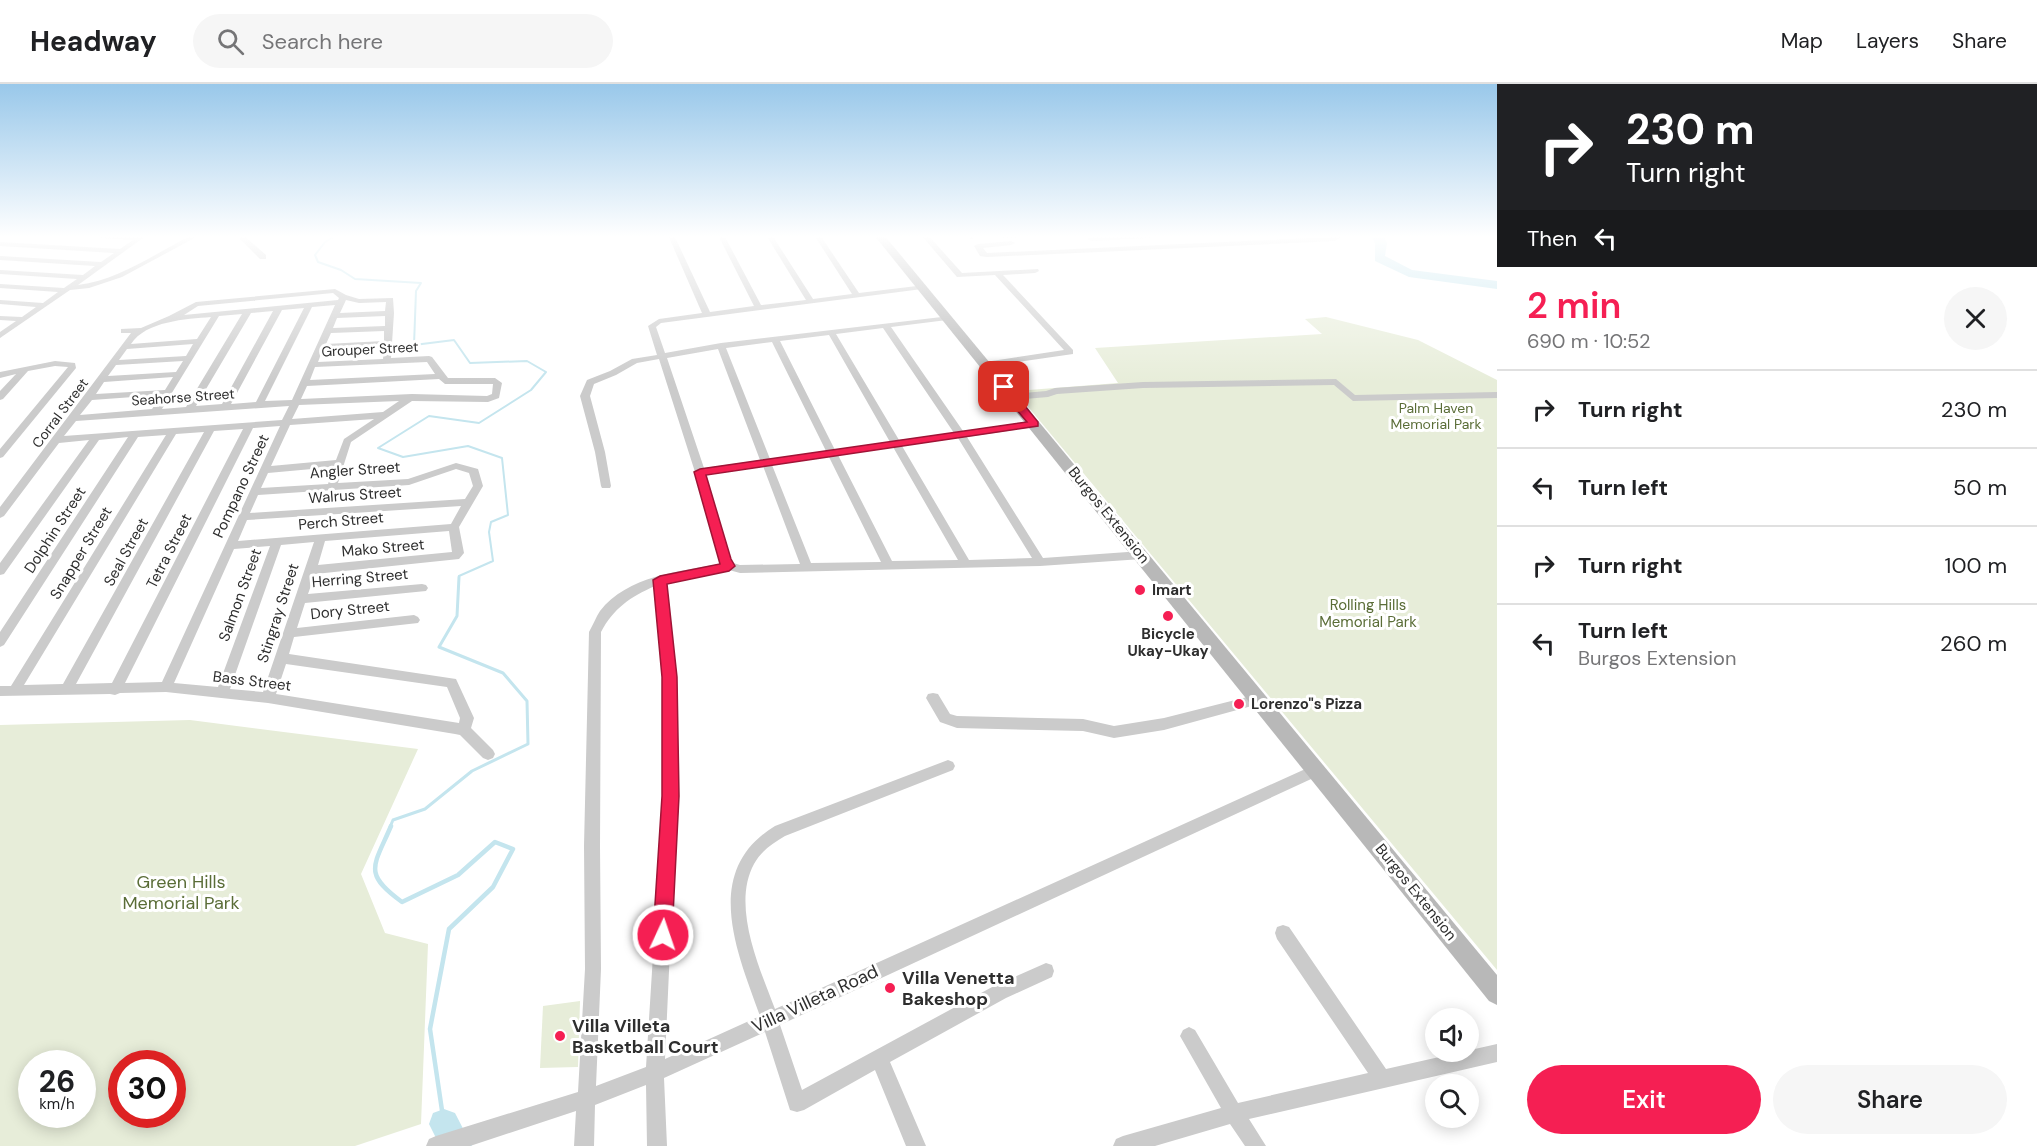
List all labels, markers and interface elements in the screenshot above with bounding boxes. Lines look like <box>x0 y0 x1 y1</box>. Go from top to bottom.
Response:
search box <box>193 14 613 68</box>
text: Headway <box>30 23 157 60</box>
icon: search <box>214 25 247 58</box>
text: Search here <box>262 27 383 56</box>
text: Map <box>1781 27 1823 55</box>
text: Layers <box>1856 27 1919 55</box>
text: Share <box>1952 27 2007 55</box>
text: 230 m <box>1626 102 1755 157</box>
icon: right <box>1527 108 1605 186</box>
text: Turn right <box>1626 155 1746 190</box>
icon: left <box>1589 222 1622 255</box>
text: Then <box>1527 224 1577 253</box>
text: 2 min <box>1527 282 1621 329</box>
button: close <box>1944 287 2007 350</box>
text: 690 m · 10:52 <box>1527 328 1650 354</box>
street label: Grouper Street <box>321 337 419 361</box>
pin <box>978 361 1029 412</box>
icon: arrive <box>987 370 1020 403</box>
street label: Corral Street <box>28 375 92 451</box>
street label: Seahorse Street <box>131 384 235 410</box>
icon: right <box>1527 393 1560 426</box>
text: Turn right <box>1578 395 1683 424</box>
text: 230 m <box>1941 395 2007 424</box>
park label: Palm Haven Memorial Park <box>1390 399 1482 433</box>
street label: Pompano Street <box>208 431 274 541</box>
street label: Angler Street <box>309 457 401 483</box>
street label: Burgos Extension <box>1064 463 1154 567</box>
icon: left <box>1527 471 1560 504</box>
text: Turn left <box>1578 473 1668 502</box>
text: 50 m <box>1953 473 2007 502</box>
street label: Walrus Street <box>308 482 402 508</box>
street label: Dolphin Street <box>20 483 90 577</box>
street label: Snapper Street <box>45 503 117 603</box>
street label: Perch Street <box>297 507 385 535</box>
street label: Tetra Street <box>142 510 196 592</box>
street label: Seal Street <box>99 514 153 590</box>
street label: Mako Street <box>341 534 425 562</box>
street label: Salmon Street <box>214 546 266 644</box>
icon: right <box>1527 549 1560 582</box>
text: Turn right <box>1578 551 1683 580</box>
text: 100 m <box>1945 551 2007 580</box>
street label: Stingray Street <box>252 561 304 665</box>
street label: Herring Street <box>311 564 409 592</box>
place label: Imart <box>1152 580 1192 600</box>
marker: Imart <box>1133 583 1147 597</box>
park label: Rolling Hills Memorial Park <box>1319 595 1417 632</box>
street label: Dory Street <box>309 596 391 624</box>
marker: Bicycle Ukay-Ukay <box>1161 609 1175 623</box>
text: Turn left <box>1578 616 1668 645</box>
place label: Bicycle Ukay-Ukay <box>1127 624 1209 661</box>
icon: left <box>1527 627 1560 660</box>
text: 260 m <box>1940 629 2007 658</box>
text: Burgos Extension <box>1578 645 1736 671</box>
street label: Bass Street <box>212 666 292 696</box>
place label: Lorenzo"s Pizza <box>1251 694 1362 714</box>
marker: Lorenzo"s Pizza <box>1232 697 1246 711</box>
street label: Burgos Extension <box>1371 840 1461 944</box>
park label: Green Hills Memorial Park <box>122 870 240 915</box>
position arrow <box>631 903 695 967</box>
street label: Villa Villeta Road <box>748 959 882 1039</box>
place label: Villa Venetta Bakeshop <box>902 966 1014 1011</box>
marker: Villa Venetta Bakeshop <box>883 981 897 995</box>
map controls <box>1425 1008 1479 1128</box>
button: sound <box>1425 1008 1479 1062</box>
place label: Villa Villeta Basketball Court <box>572 1014 718 1059</box>
marker: Villa Villeta Basketball Court <box>553 1029 567 1043</box>
speed limit sign: 30 <box>108 1050 186 1128</box>
text: 26 <box>39 1062 75 1101</box>
button: Exit <box>1527 1065 1761 1134</box>
button: Share <box>1773 1065 2007 1134</box>
button: search <box>1425 1074 1479 1128</box>
text: km/h <box>39 1094 75 1114</box>

